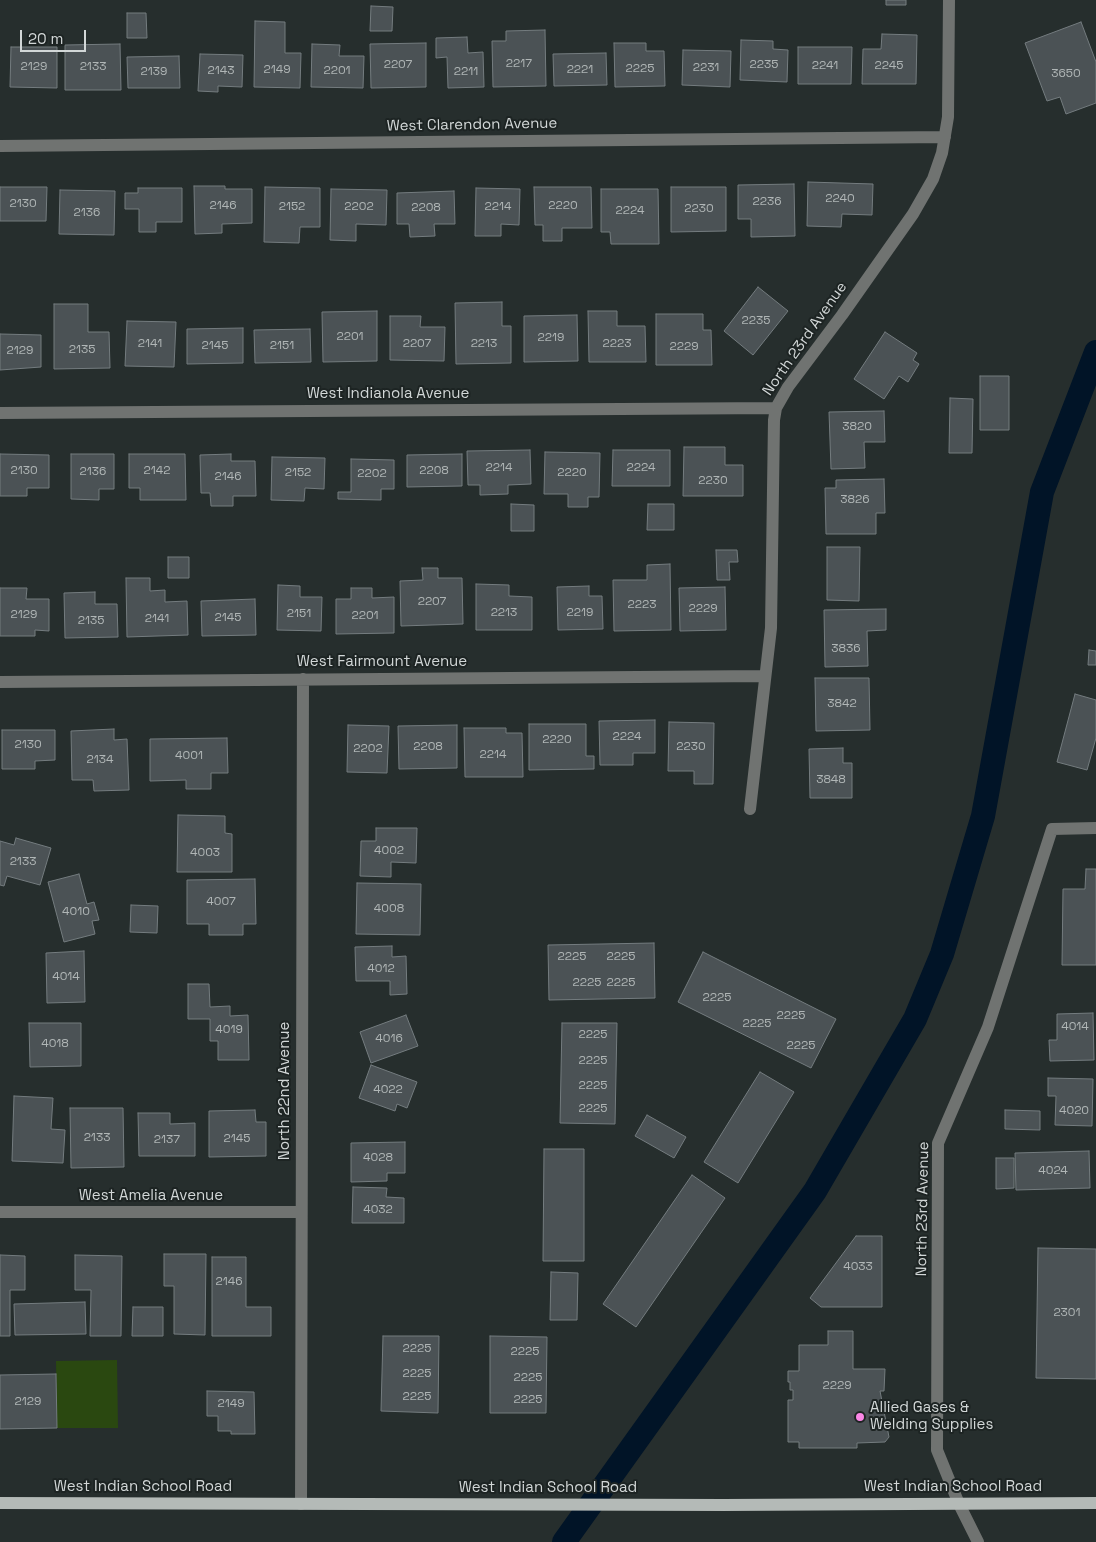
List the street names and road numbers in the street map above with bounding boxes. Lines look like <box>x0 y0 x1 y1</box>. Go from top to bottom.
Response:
street label: West Clarendon Avenue <box>387 115 557 135</box>
street label: North 23rd Avenue <box>759 279 851 399</box>
street label: West Indianola Avenue <box>307 385 469 403</box>
street label: West Fairmount Avenue <box>297 653 467 671</box>
street label: North 22nd Avenue <box>276 1022 294 1160</box>
street label: North 23rd Avenue <box>913 1141 933 1277</box>
street label: West Amelia Avenue <box>79 1187 223 1205</box>
street label: West Indian School Road <box>54 1478 232 1496</box>
street label: West Indian School Road <box>864 1478 1042 1496</box>
street label: West Indian School Road <box>459 1479 637 1497</box>

